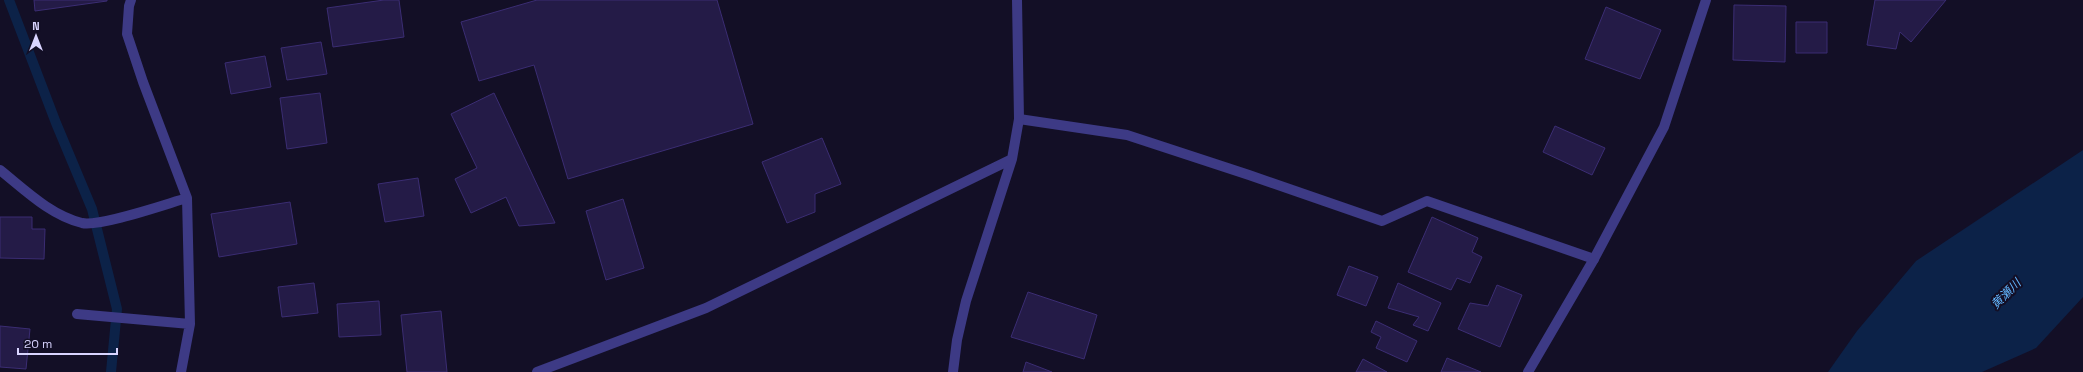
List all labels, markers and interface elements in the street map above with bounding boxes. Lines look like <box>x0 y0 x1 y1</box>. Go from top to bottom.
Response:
north arrow <box>16 16 56 56</box>
text: N <box>32 19 40 33</box>
water label: 黄瀬川 <box>1988 274 2026 312</box>
scale bar <box>18 330 117 356</box>
text: 20 m <box>24 336 52 352</box>

